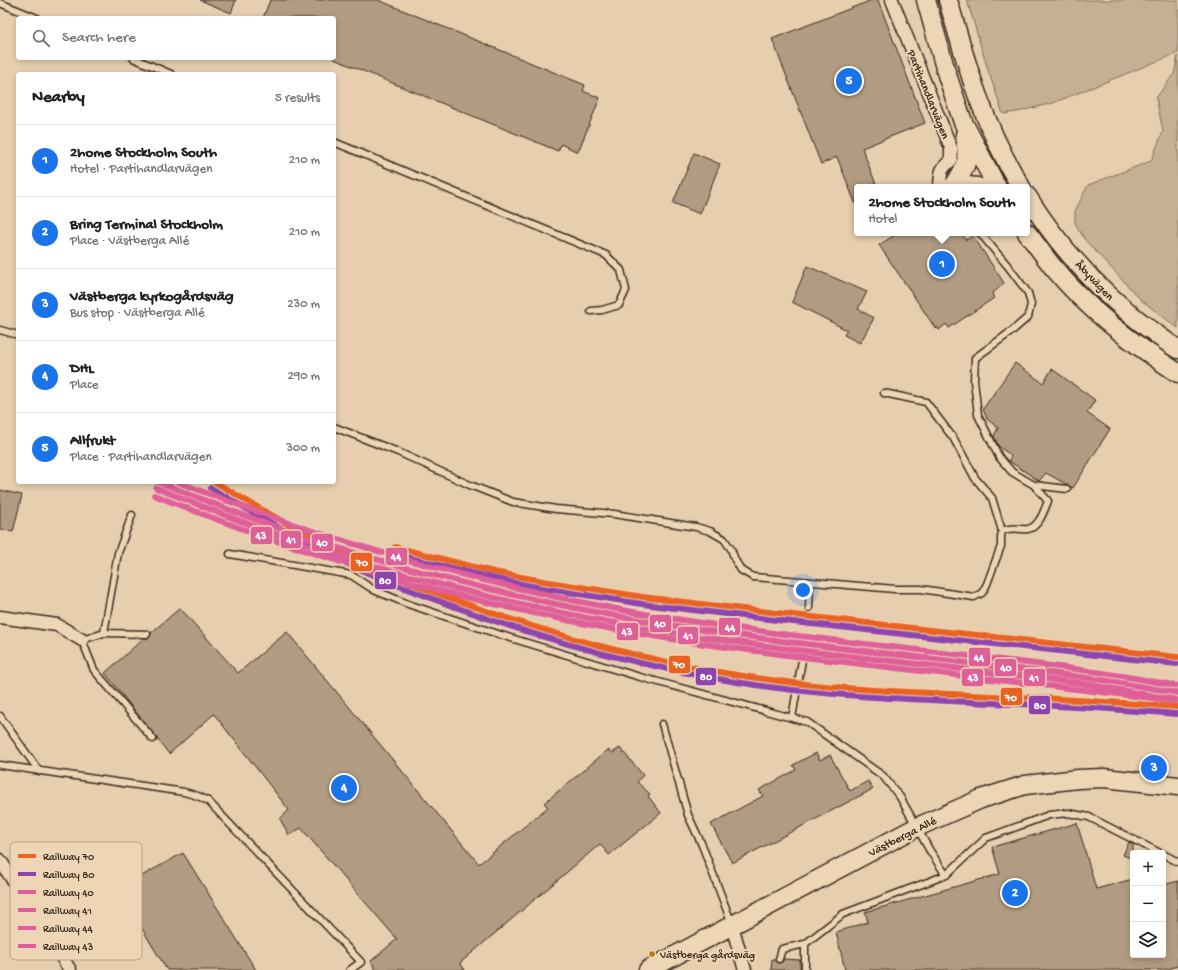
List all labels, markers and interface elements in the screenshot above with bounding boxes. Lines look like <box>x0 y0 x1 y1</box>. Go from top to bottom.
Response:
search box <box>16 16 336 60</box>
icon: search <box>30 27 52 49</box>
text: Search here <box>62 29 136 47</box>
street label: Partihandlarvägen <box>902 47 952 142</box>
pin: 5 <box>836 66 862 96</box>
text: Nearby <box>32 88 85 108</box>
text: 5 results <box>275 91 320 106</box>
text: 2home Stockholm South <box>70 144 217 162</box>
text: 1 <box>42 153 48 168</box>
text: 210 m <box>289 153 320 168</box>
text: Hotel · Partihandlarvägen <box>70 162 212 177</box>
popup <box>854 184 1030 236</box>
text: 2home Stockholm South <box>868 194 1016 212</box>
text: Hotel <box>868 212 897 227</box>
text: Bring Terminal Stockholm <box>70 216 223 234</box>
text: 2 <box>42 225 48 240</box>
text: 210 m <box>289 225 320 240</box>
text: Place · Västberga Allé <box>70 234 189 249</box>
pin: 1 <box>929 249 955 279</box>
street label: Åbyvägen <box>1071 258 1117 304</box>
text: Västberga kyrkogårdsväg <box>70 288 234 306</box>
text: 3 <box>42 297 48 312</box>
text: 230 m <box>287 297 320 312</box>
text: Bus stop · Västberga Allé <box>70 306 205 321</box>
text: DHL <box>70 360 94 378</box>
text: 4 <box>42 369 48 384</box>
text: 290 m <box>287 369 320 384</box>
text: Place <box>70 378 98 393</box>
text: Allfrukt <box>70 432 115 450</box>
text: 5 <box>42 441 48 456</box>
text: 300 m <box>286 441 320 456</box>
text: Place · Partihandlarvägen <box>70 450 212 465</box>
line badge: 43 <box>250 526 273 545</box>
line badge: 41 <box>280 530 302 549</box>
text: 43 <box>255 531 267 543</box>
line badge: 40 <box>311 533 334 552</box>
text: 41 <box>285 535 296 547</box>
text: 40 <box>315 538 328 550</box>
line badge: 44 <box>385 547 408 566</box>
line badge: 70 <box>350 552 373 572</box>
text: 44 <box>390 552 402 564</box>
text: 70 <box>355 558 369 570</box>
line badge: 80 <box>374 571 397 590</box>
text: 80 <box>379 576 392 588</box>
your location <box>793 580 813 600</box>
line badge: 40 <box>649 614 672 633</box>
line badge: 44 <box>718 617 741 636</box>
text: 40 <box>653 619 666 631</box>
line badge: 43 <box>616 622 639 641</box>
text: 44 <box>724 623 736 635</box>
line badge: 41 <box>677 626 699 645</box>
text: 43 <box>621 627 633 639</box>
text: 41 <box>682 631 693 643</box>
line badge: 44 <box>968 647 991 667</box>
text: 44 <box>973 653 985 665</box>
line badge: 70 <box>668 655 691 674</box>
line badge: 40 <box>994 658 1017 677</box>
text: 70 <box>672 660 686 672</box>
text: 40 <box>999 663 1012 675</box>
line badge: 80 <box>695 667 717 686</box>
line badge: 43 <box>961 668 984 687</box>
line badge: 41 <box>1023 668 1046 687</box>
text: 80 <box>700 672 713 684</box>
text: 43 <box>967 673 979 685</box>
text: 41 <box>1028 673 1039 685</box>
line badge: 70 <box>1000 687 1023 706</box>
text: 70 <box>1004 693 1018 705</box>
line badge: 80 <box>1028 695 1051 715</box>
text: 80 <box>1034 701 1047 713</box>
pin: 3 <box>1141 753 1167 783</box>
pin: 4 <box>331 773 357 803</box>
street label: Västberga Allé <box>866 814 940 861</box>
legend <box>10 842 142 960</box>
map controls <box>1130 850 1166 958</box>
button: + <box>1130 850 1166 886</box>
text: Railway 70 <box>43 852 94 864</box>
text: Railway 80 <box>43 870 95 882</box>
pin: 2 <box>1002 878 1028 908</box>
button: − <box>1130 886 1166 922</box>
text: Railway 40 <box>43 888 94 900</box>
text: Railway 41 <box>43 906 92 918</box>
button: layers <box>1130 922 1166 958</box>
text: Railway 44 <box>43 924 94 936</box>
text: Railway 43 <box>43 942 94 954</box>
marker: Västberga gårdsväg <box>647 949 657 959</box>
place label: Västberga gårdsväg <box>659 949 755 962</box>

